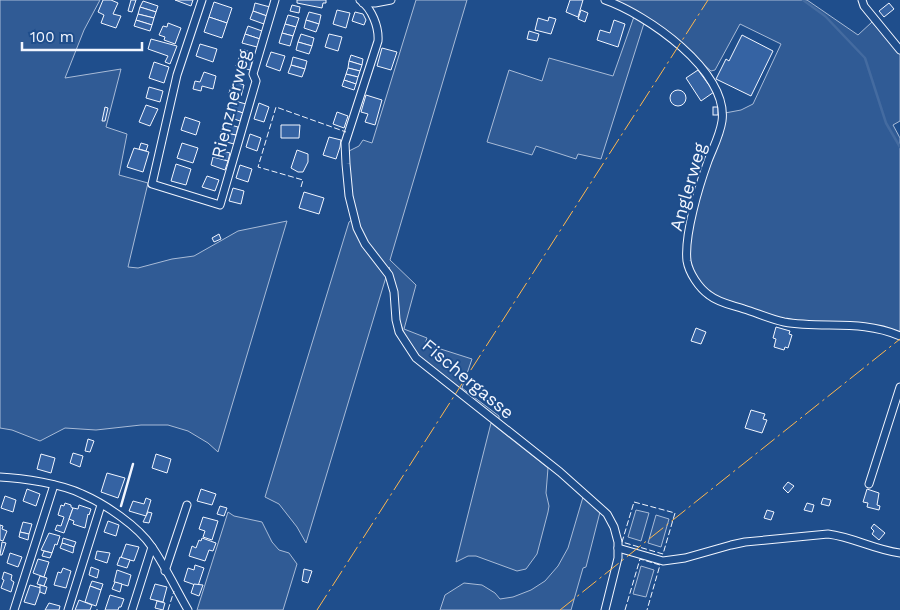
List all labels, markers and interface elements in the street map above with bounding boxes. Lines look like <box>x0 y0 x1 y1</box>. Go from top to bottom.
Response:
scale bar <box>22 20 142 52</box>
text: 100 m <box>30 28 74 46</box>
street label: Rienznerweg <box>207 47 254 160</box>
street label: Anglerweg <box>665 140 710 233</box>
street label: Fischergasse <box>418 334 518 423</box>

